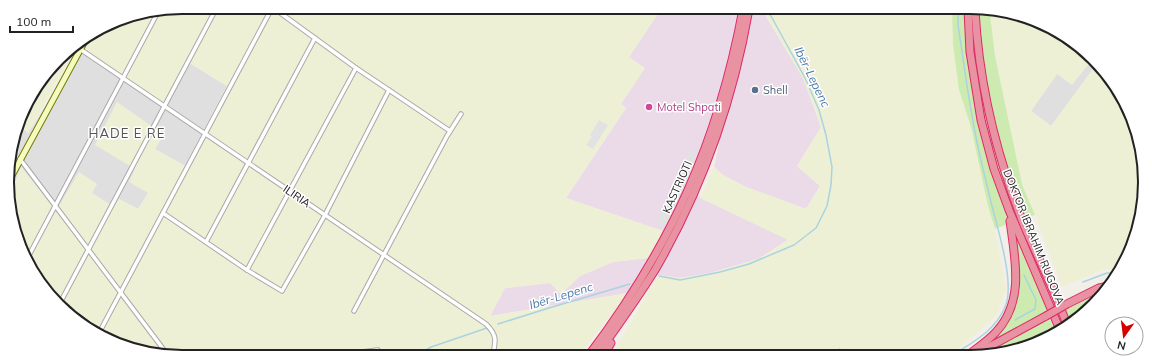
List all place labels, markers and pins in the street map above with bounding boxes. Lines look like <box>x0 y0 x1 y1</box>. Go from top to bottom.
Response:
place label: Shell <box>763 83 788 97</box>
marker: Shell <box>750 85 760 95</box>
place label: Motel Shpati <box>657 100 721 114</box>
marker: Motel Shpati <box>644 102 654 112</box>

